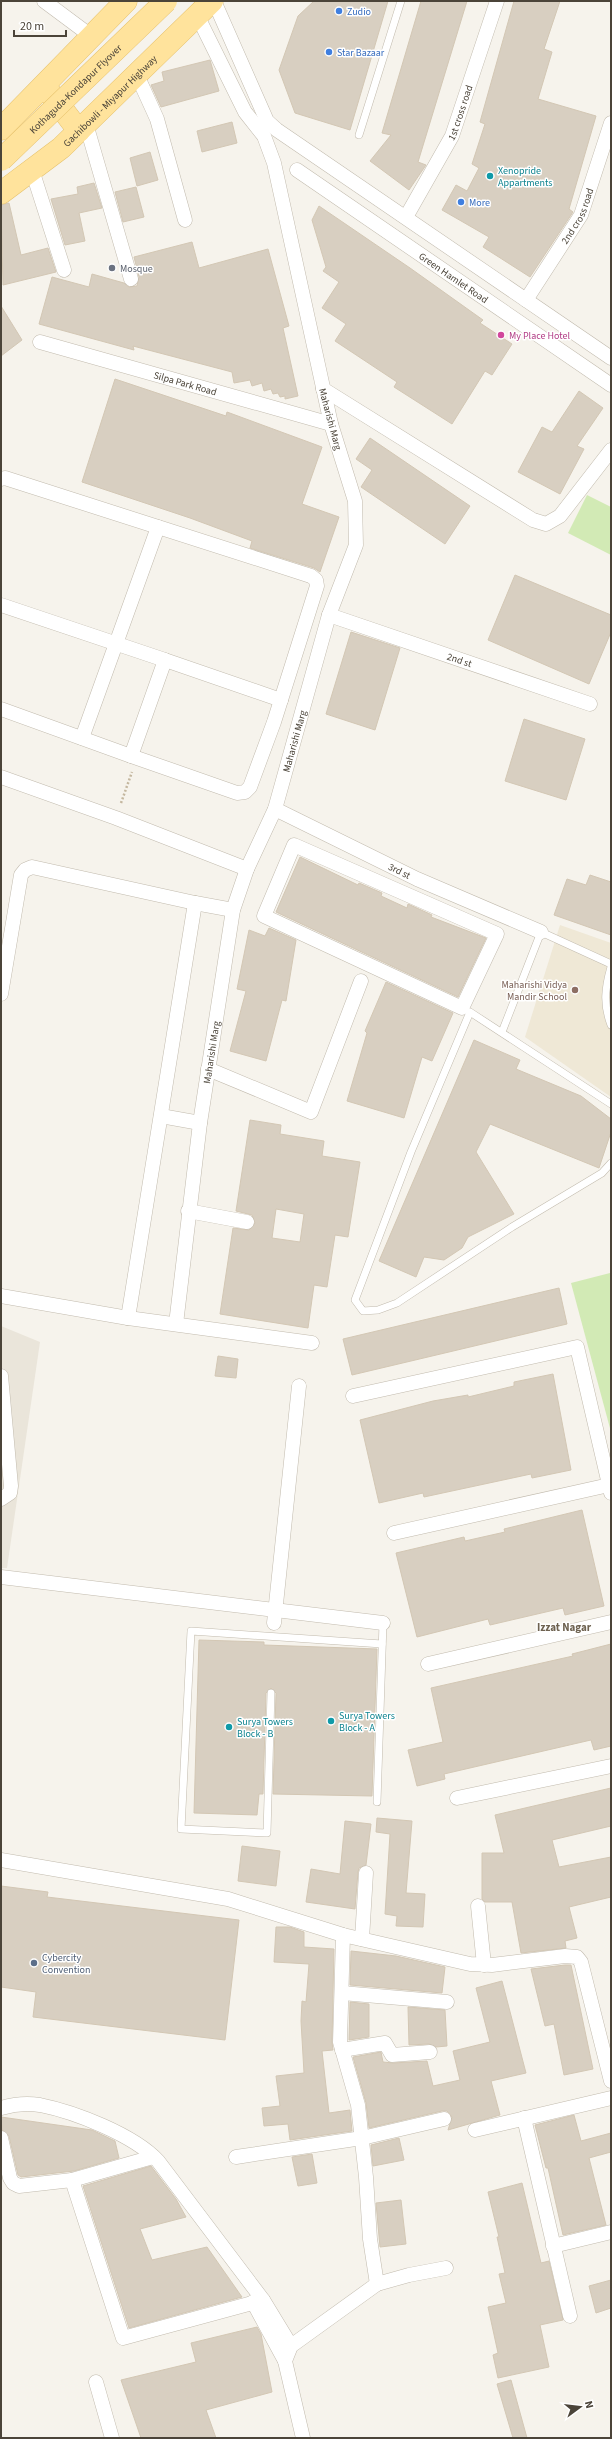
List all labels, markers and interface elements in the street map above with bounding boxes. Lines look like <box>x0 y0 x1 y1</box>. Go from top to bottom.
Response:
place label: Zudio <box>347 5 371 19</box>
marker: Zudio <box>334 6 344 16</box>
scale bar <box>14 12 66 38</box>
text: 20 m <box>20 18 44 35</box>
street label: Kothaguda-Kondapur Flyover <box>27 41 126 137</box>
place label: Star Bazaar <box>337 46 385 60</box>
marker: Star Bazaar <box>324 47 334 57</box>
street label: Gachibowli - Miyapur Highway <box>60 52 161 150</box>
street label: 1st cross road <box>445 83 477 143</box>
place label: Xenopride Appartments <box>498 164 552 190</box>
marker: Xenopride Appartments <box>485 171 495 181</box>
street label: 2nd cross road <box>558 186 597 247</box>
place label: More <box>469 196 490 210</box>
marker: More <box>456 197 466 207</box>
street label: Green Hamlet Road <box>416 249 491 307</box>
place label: Mosque <box>120 262 153 276</box>
marker: Mosque <box>107 263 117 273</box>
place label: My Place Hotel <box>509 329 570 343</box>
marker: My Place Hotel <box>496 330 506 340</box>
street label: Silpa Park Road <box>152 368 218 399</box>
street label: Maharishi Marg <box>315 387 345 452</box>
street label: 2nd st <box>445 650 474 671</box>
street label: Maharishi Marg <box>280 709 310 774</box>
street label: 3rd st <box>386 860 413 883</box>
place label: Maharishi Vidya Mandir School <box>502 978 567 1004</box>
marker: Maharishi Vidya Mandir School <box>570 985 580 995</box>
street label: Maharishi Marg <box>200 1020 224 1085</box>
district label: Izzat Nagar <box>537 1620 592 1635</box>
place label: Surya Towers Block - A <box>339 1709 395 1735</box>
place label: Surya Towers Block - B <box>237 1715 293 1741</box>
marker: Surya Towers Block - A <box>326 1716 336 1726</box>
marker: Surya Towers Block - B <box>224 1722 234 1732</box>
place label: Cybercity Convention <box>42 1951 90 1977</box>
marker: Cybercity Convention <box>29 1958 39 1968</box>
north arrow <box>560 2387 600 2427</box>
text: N <box>581 2399 597 2410</box>

